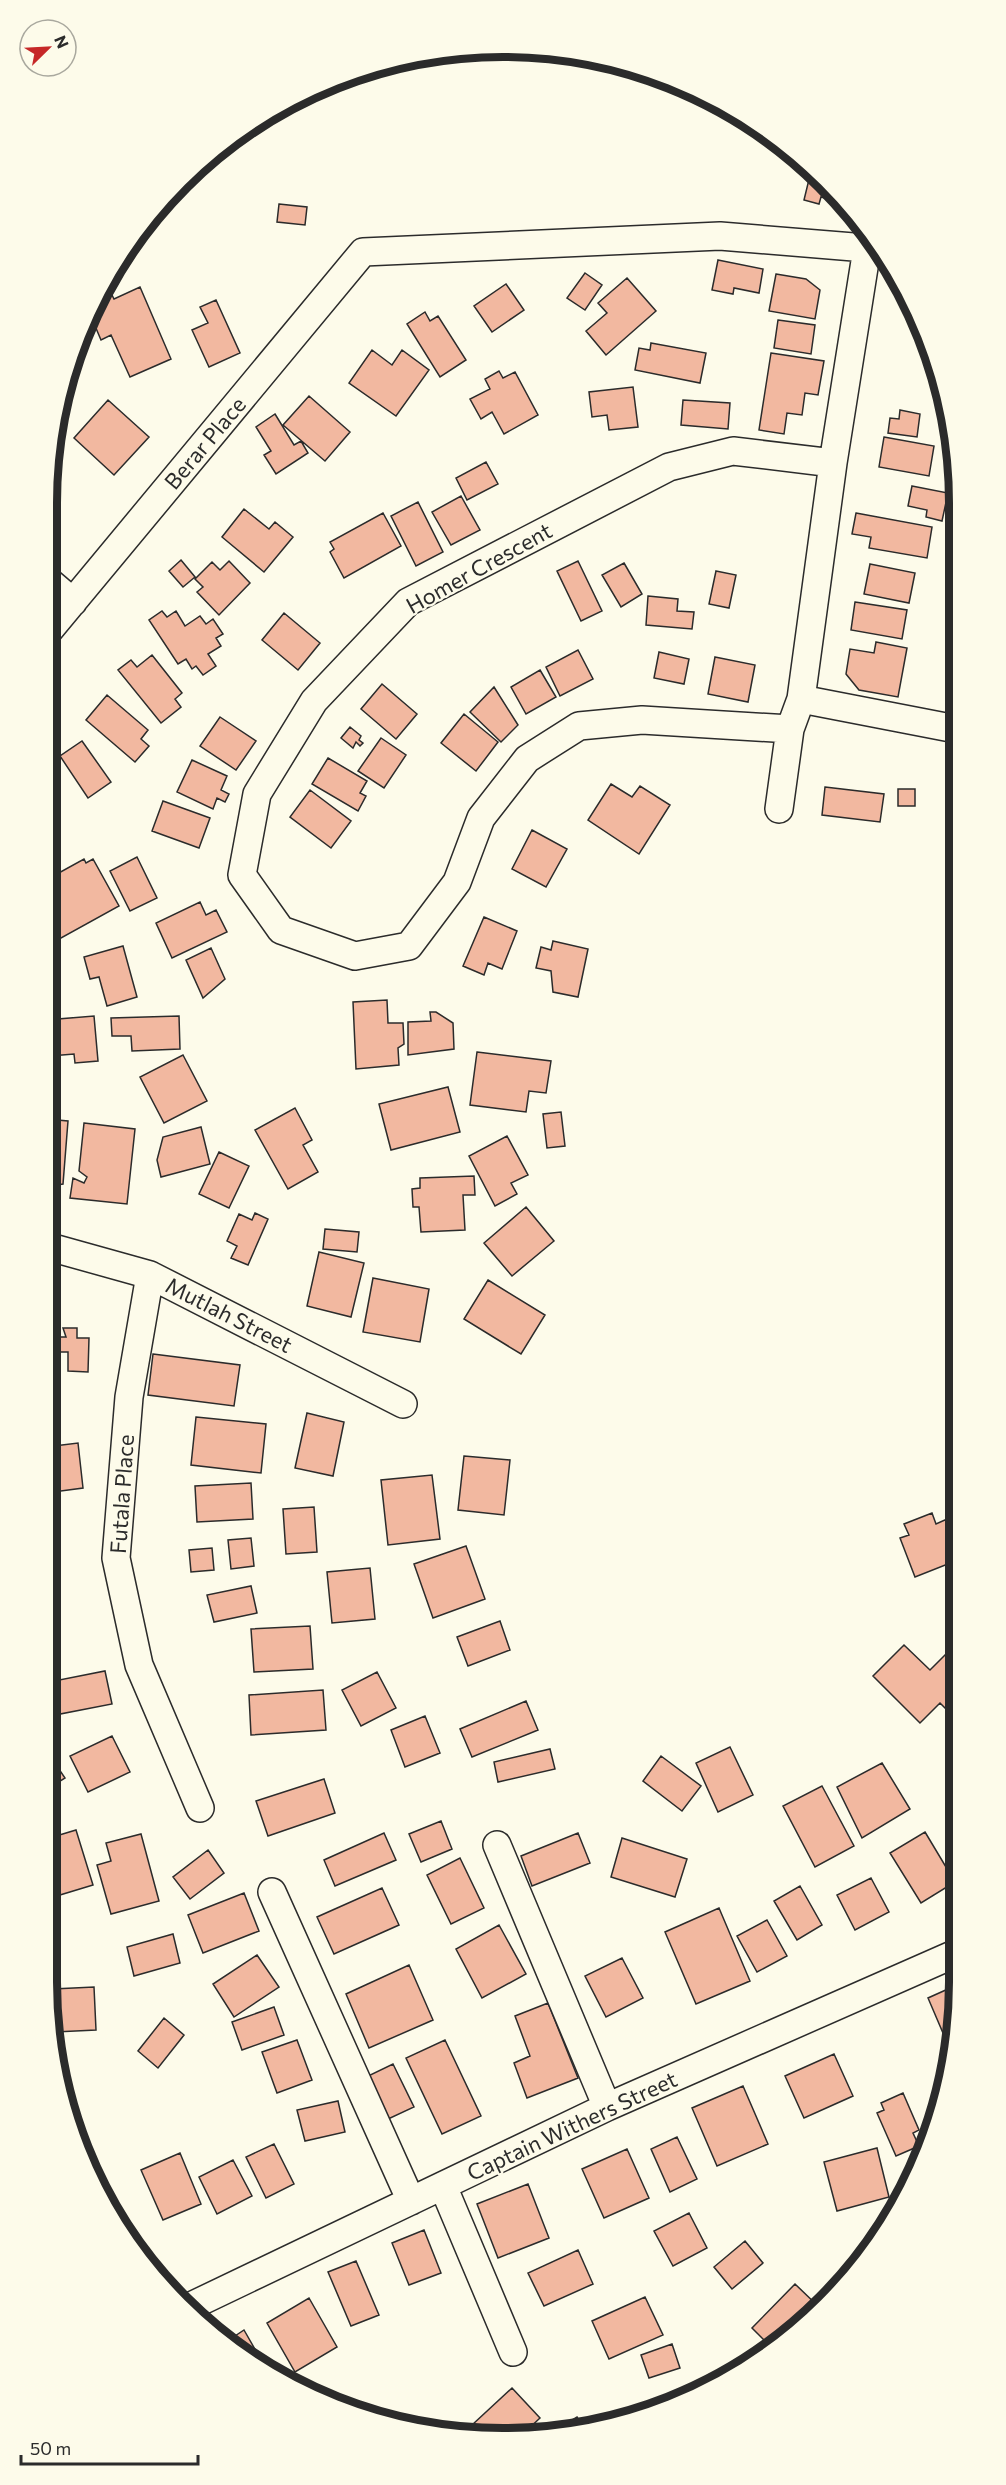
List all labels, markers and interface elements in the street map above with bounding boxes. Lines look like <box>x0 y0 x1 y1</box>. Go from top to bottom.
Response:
north arrow <box>18 18 78 78</box>
text: N <box>51 32 73 51</box>
street label: Berar Place <box>158 391 251 494</box>
street label: Homer Crescent <box>401 516 556 619</box>
street label: Mutlah Street <box>161 1271 297 1358</box>
street label: Futala Place <box>104 1433 139 1555</box>
street label: Captain Withers Street <box>463 2065 681 2186</box>
scale bar <box>21 2428 198 2466</box>
text: 50 m <box>30 2437 71 2459</box>

